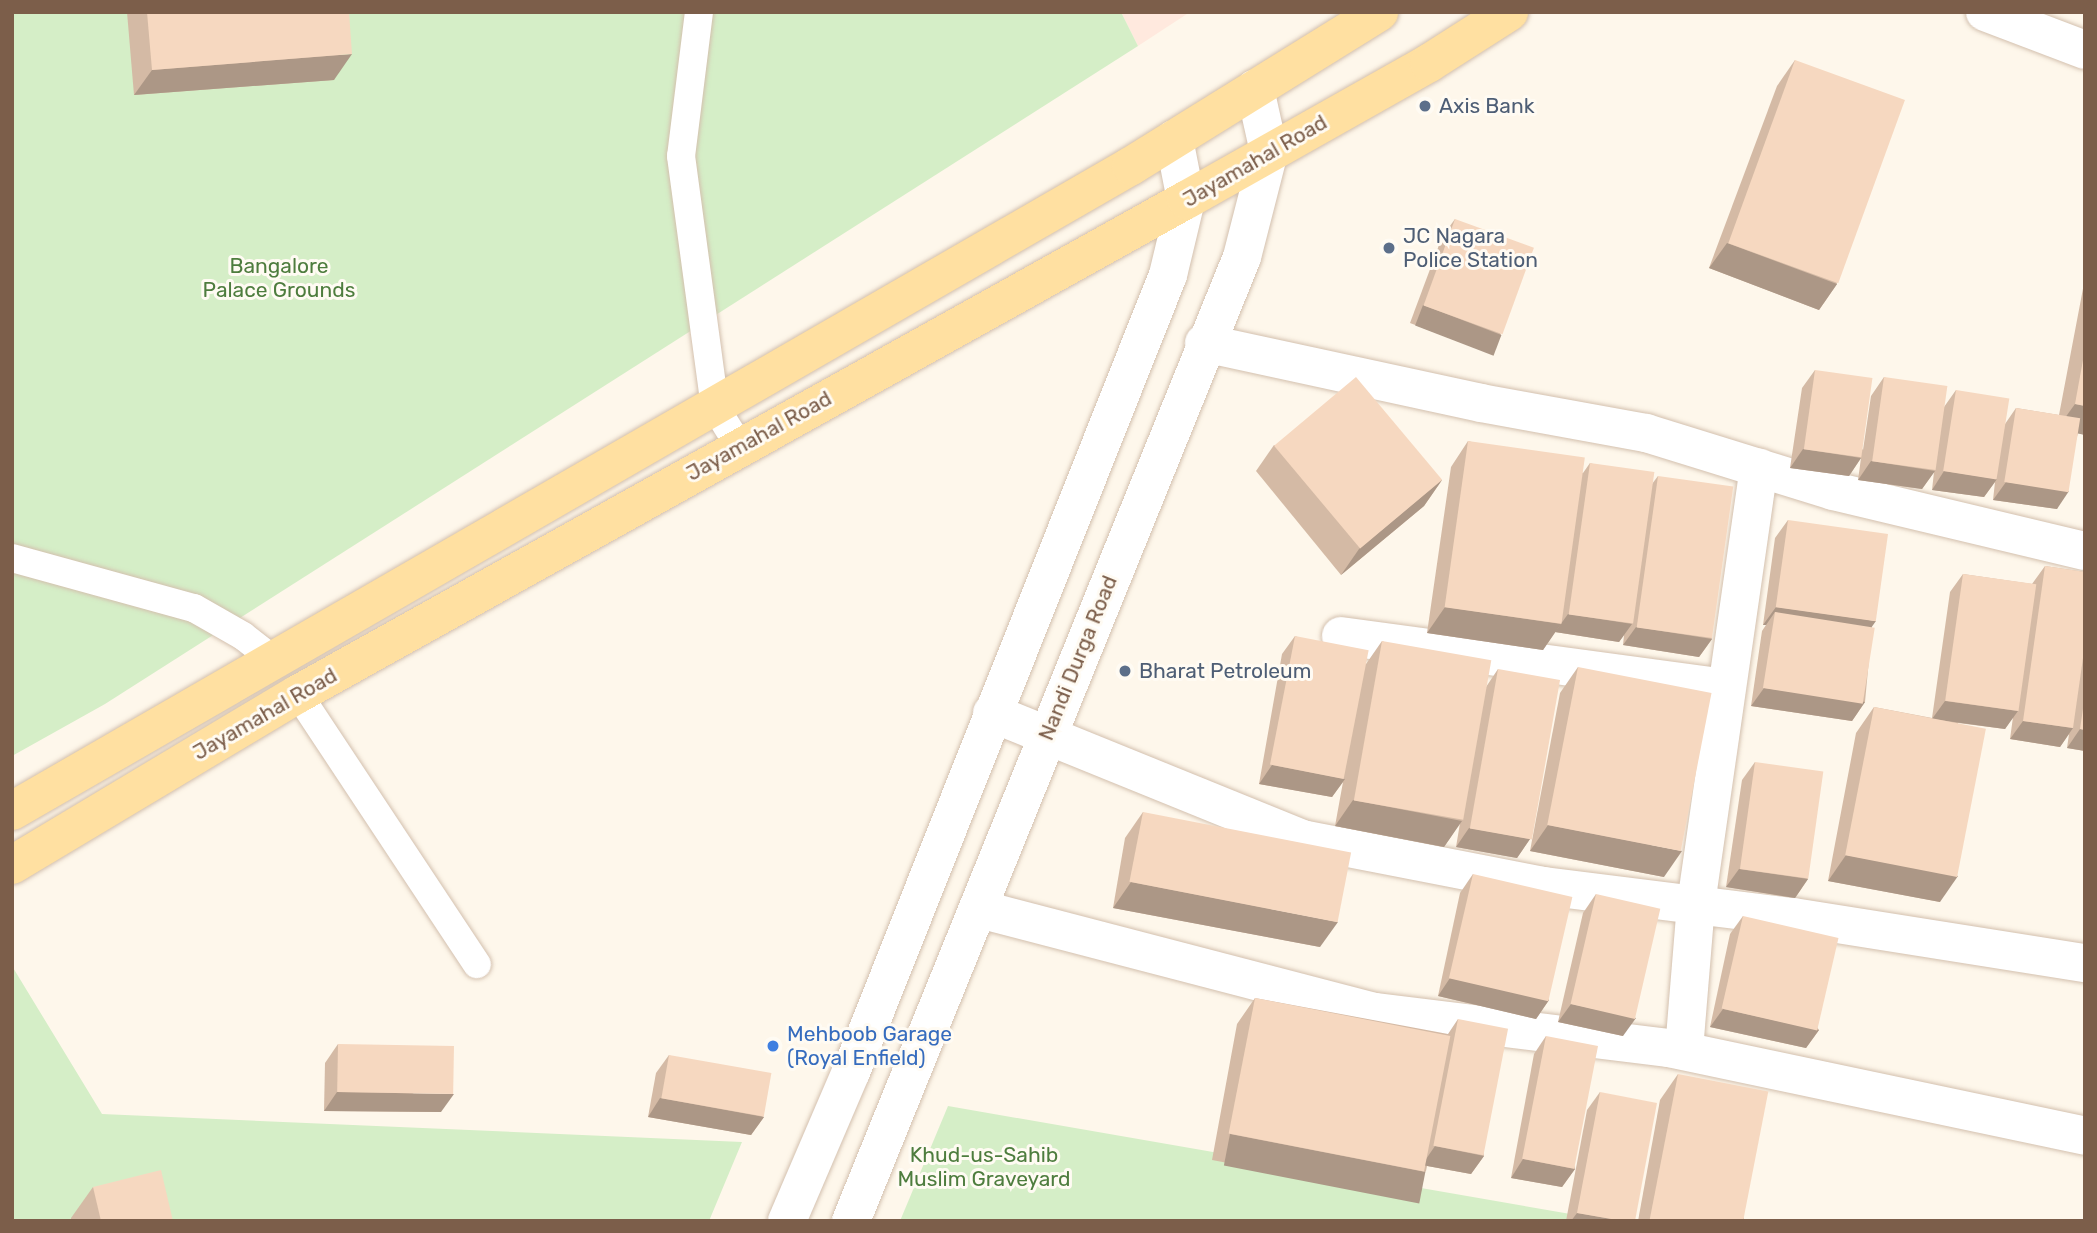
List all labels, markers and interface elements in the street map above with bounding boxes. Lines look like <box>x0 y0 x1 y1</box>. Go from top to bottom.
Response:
place label: Axis Bank <box>1439 93 1535 119</box>
marker: Axis Bank <box>1417 98 1433 114</box>
street label: Jayamahal Road <box>1179 110 1331 212</box>
place label: JC Nagara Police Station <box>1403 223 1538 273</box>
marker: JC Nagara Police Station <box>1381 240 1397 256</box>
park label: Bangalore Palace Grounds <box>203 253 355 303</box>
street label: Jayamahal Road <box>682 386 836 486</box>
street label: Nandi Durga Road <box>1033 572 1123 744</box>
place label: Bharat Petroleum <box>1139 658 1311 684</box>
street label: Jayamahal Road <box>189 663 341 765</box>
marker: Bharat Petroleum <box>1117 663 1133 679</box>
place label: Mehboob Garage (Royal Enfield) <box>787 1021 952 1071</box>
marker: Mehboob Garage (Royal Enfield) <box>765 1038 781 1054</box>
park label: Khud-us-Sahib Muslim Graveyard <box>897 1142 1071 1192</box>

